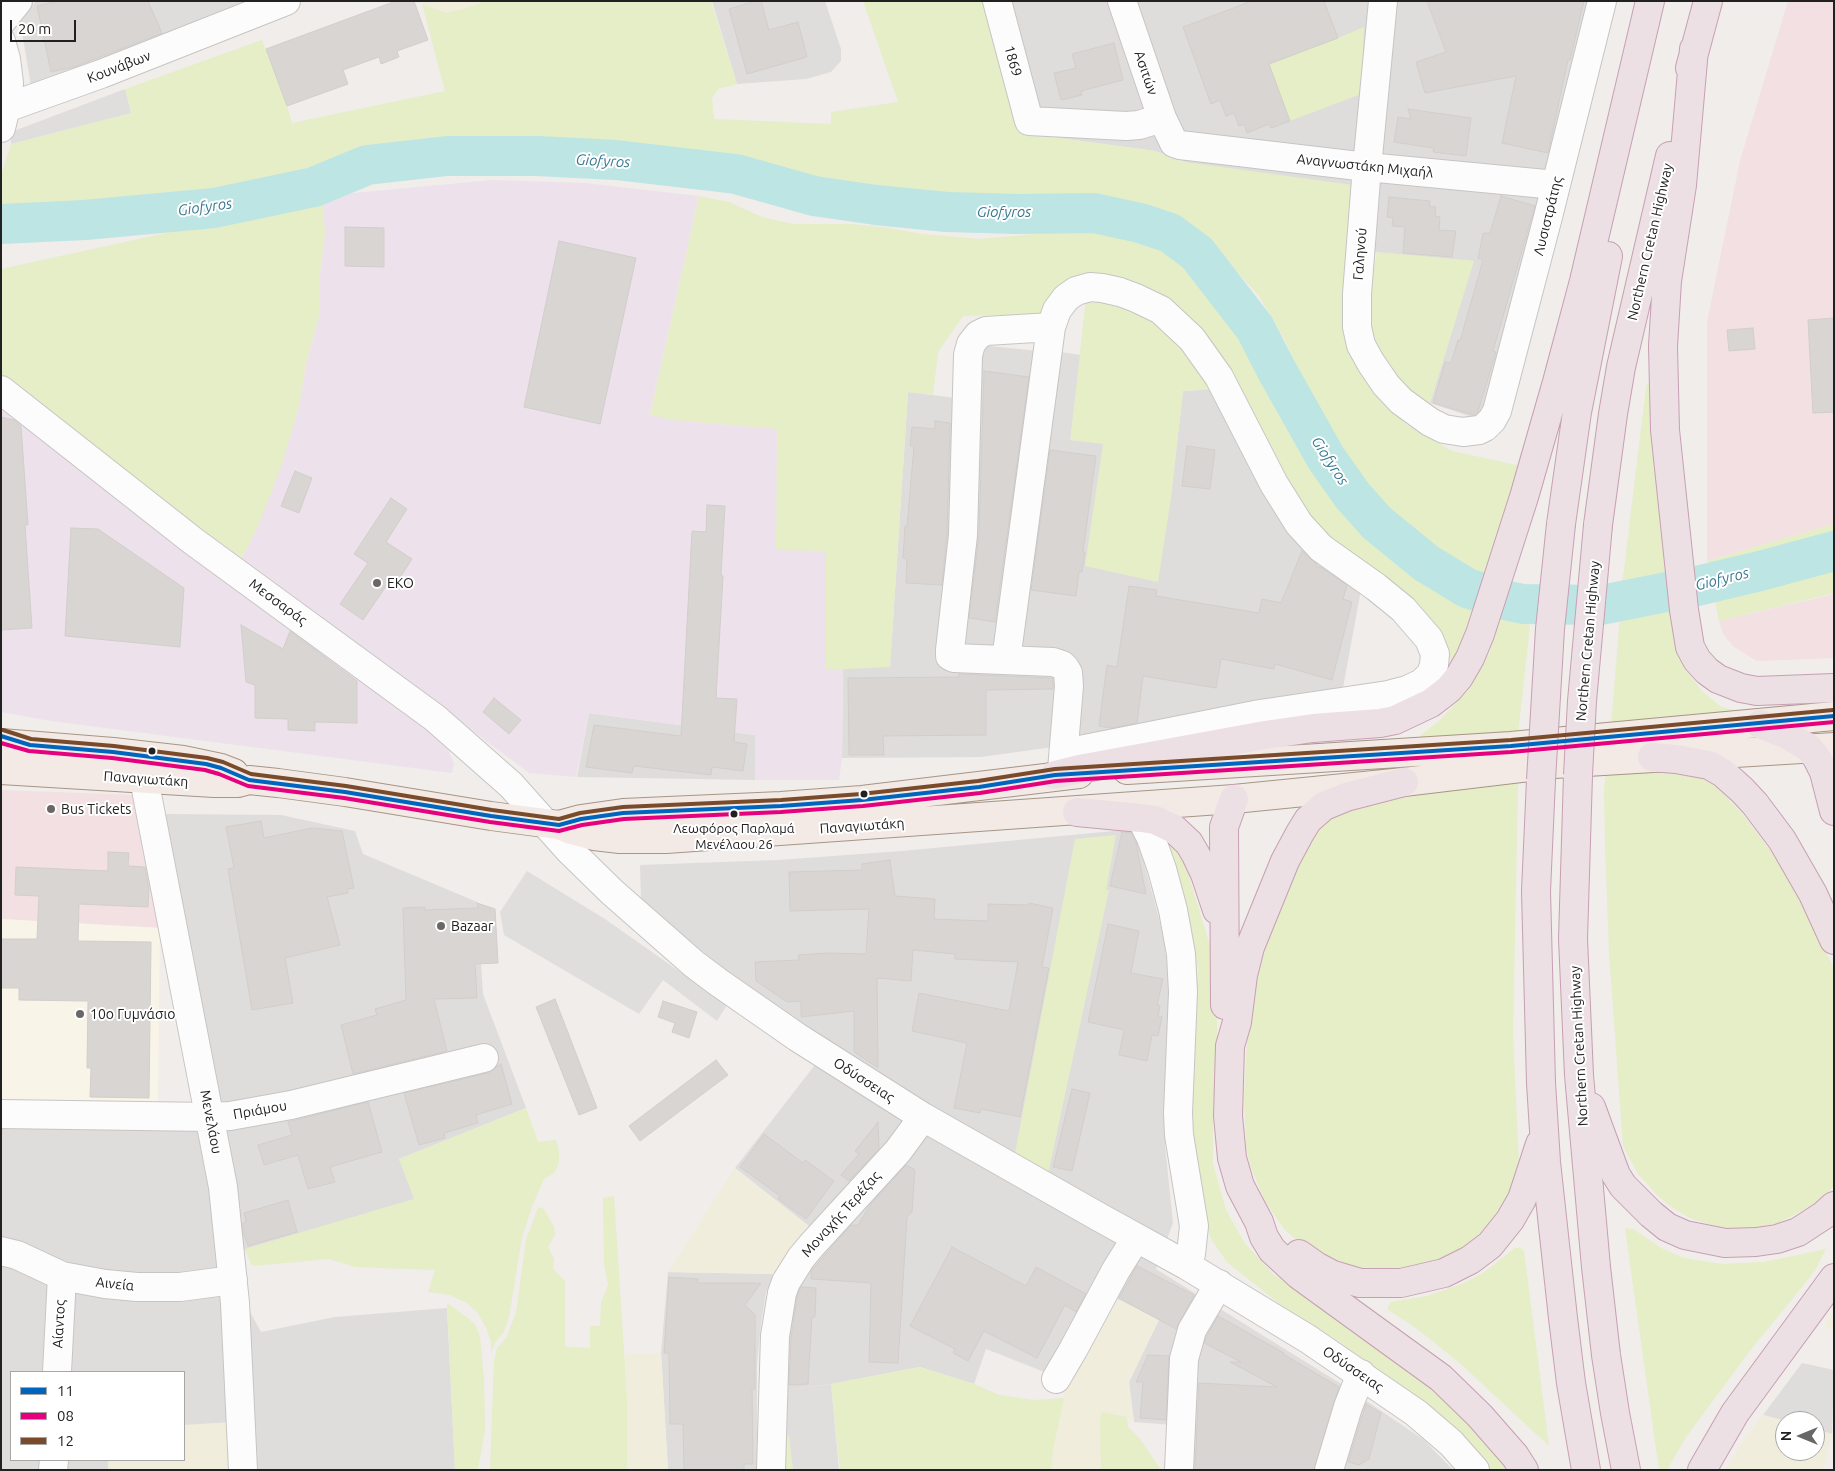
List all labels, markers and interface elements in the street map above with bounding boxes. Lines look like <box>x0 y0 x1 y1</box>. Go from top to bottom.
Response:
scale bar <box>12 10 79 42</box>
text: 20 m <box>18 20 51 37</box>
street label: 1869 <box>1001 44 1025 78</box>
street label: Κουνάβων <box>85 47 153 87</box>
street label: Ασιτών <box>1131 49 1161 97</box>
street label: Αναγνωστάκη Μιχαήλ <box>1296 150 1434 182</box>
water label: Giofyros <box>575 151 631 171</box>
street label: Northern Cretan Highway <box>1624 162 1676 322</box>
street label: Λυσιστράτης <box>1530 175 1566 257</box>
water label: Giofyros <box>177 194 233 220</box>
water label: Giofyros <box>977 203 1031 221</box>
street label: Γαληνού <box>1350 227 1370 281</box>
water label: Giofyros <box>1308 433 1352 489</box>
street label: Northern Cretan Highway <box>1573 560 1603 722</box>
water label: Giofyros <box>1693 564 1751 594</box>
street label: Μεσσαράς <box>246 575 310 629</box>
place label: ΕΚΟ <box>387 575 414 591</box>
marker: ΕΚΟ <box>371 577 383 589</box>
unlabelled marker <box>147 746 157 756</box>
street label: Παναγιωτάκη <box>103 768 189 790</box>
unlabelled marker <box>859 789 869 799</box>
place label: Bus Tickets <box>61 801 131 817</box>
marker: Bus Tickets <box>45 803 57 815</box>
marker: Λεωφόρος Παρλαμά Μενέλαου 26 <box>729 809 739 819</box>
street label: Παναγιωτάκη <box>819 815 905 837</box>
place label: Λεωφόρος Παρλαμά Μενέλαου 26 <box>673 821 795 852</box>
place label: Bazaar <box>451 918 493 934</box>
marker: Bazaar <box>435 920 447 932</box>
street label: Northern Cretan Highway <box>1566 965 1592 1127</box>
place label: 10ο Γυμνάσιο <box>90 1006 175 1022</box>
marker: 10ο Γυμνάσιο <box>74 1008 86 1020</box>
street label: Οδύσσειας <box>830 1054 898 1106</box>
street label: Μενελάου <box>197 1089 225 1155</box>
street label: Πριάμου <box>232 1097 288 1123</box>
street label: Μοναχής Τερέζας <box>798 1168 884 1260</box>
street label: Αινεία <box>95 1274 135 1294</box>
street label: Αίαντος <box>49 1299 69 1349</box>
street label: Οδύσσειας <box>1319 1343 1387 1395</box>
legend <box>10 1371 185 1461</box>
text: 11 <box>57 1382 74 1399</box>
text: 08 <box>57 1407 74 1424</box>
north arrow <box>1775 1411 1825 1461</box>
text: N <box>1778 1431 1794 1441</box>
text: 12 <box>57 1432 74 1449</box>

